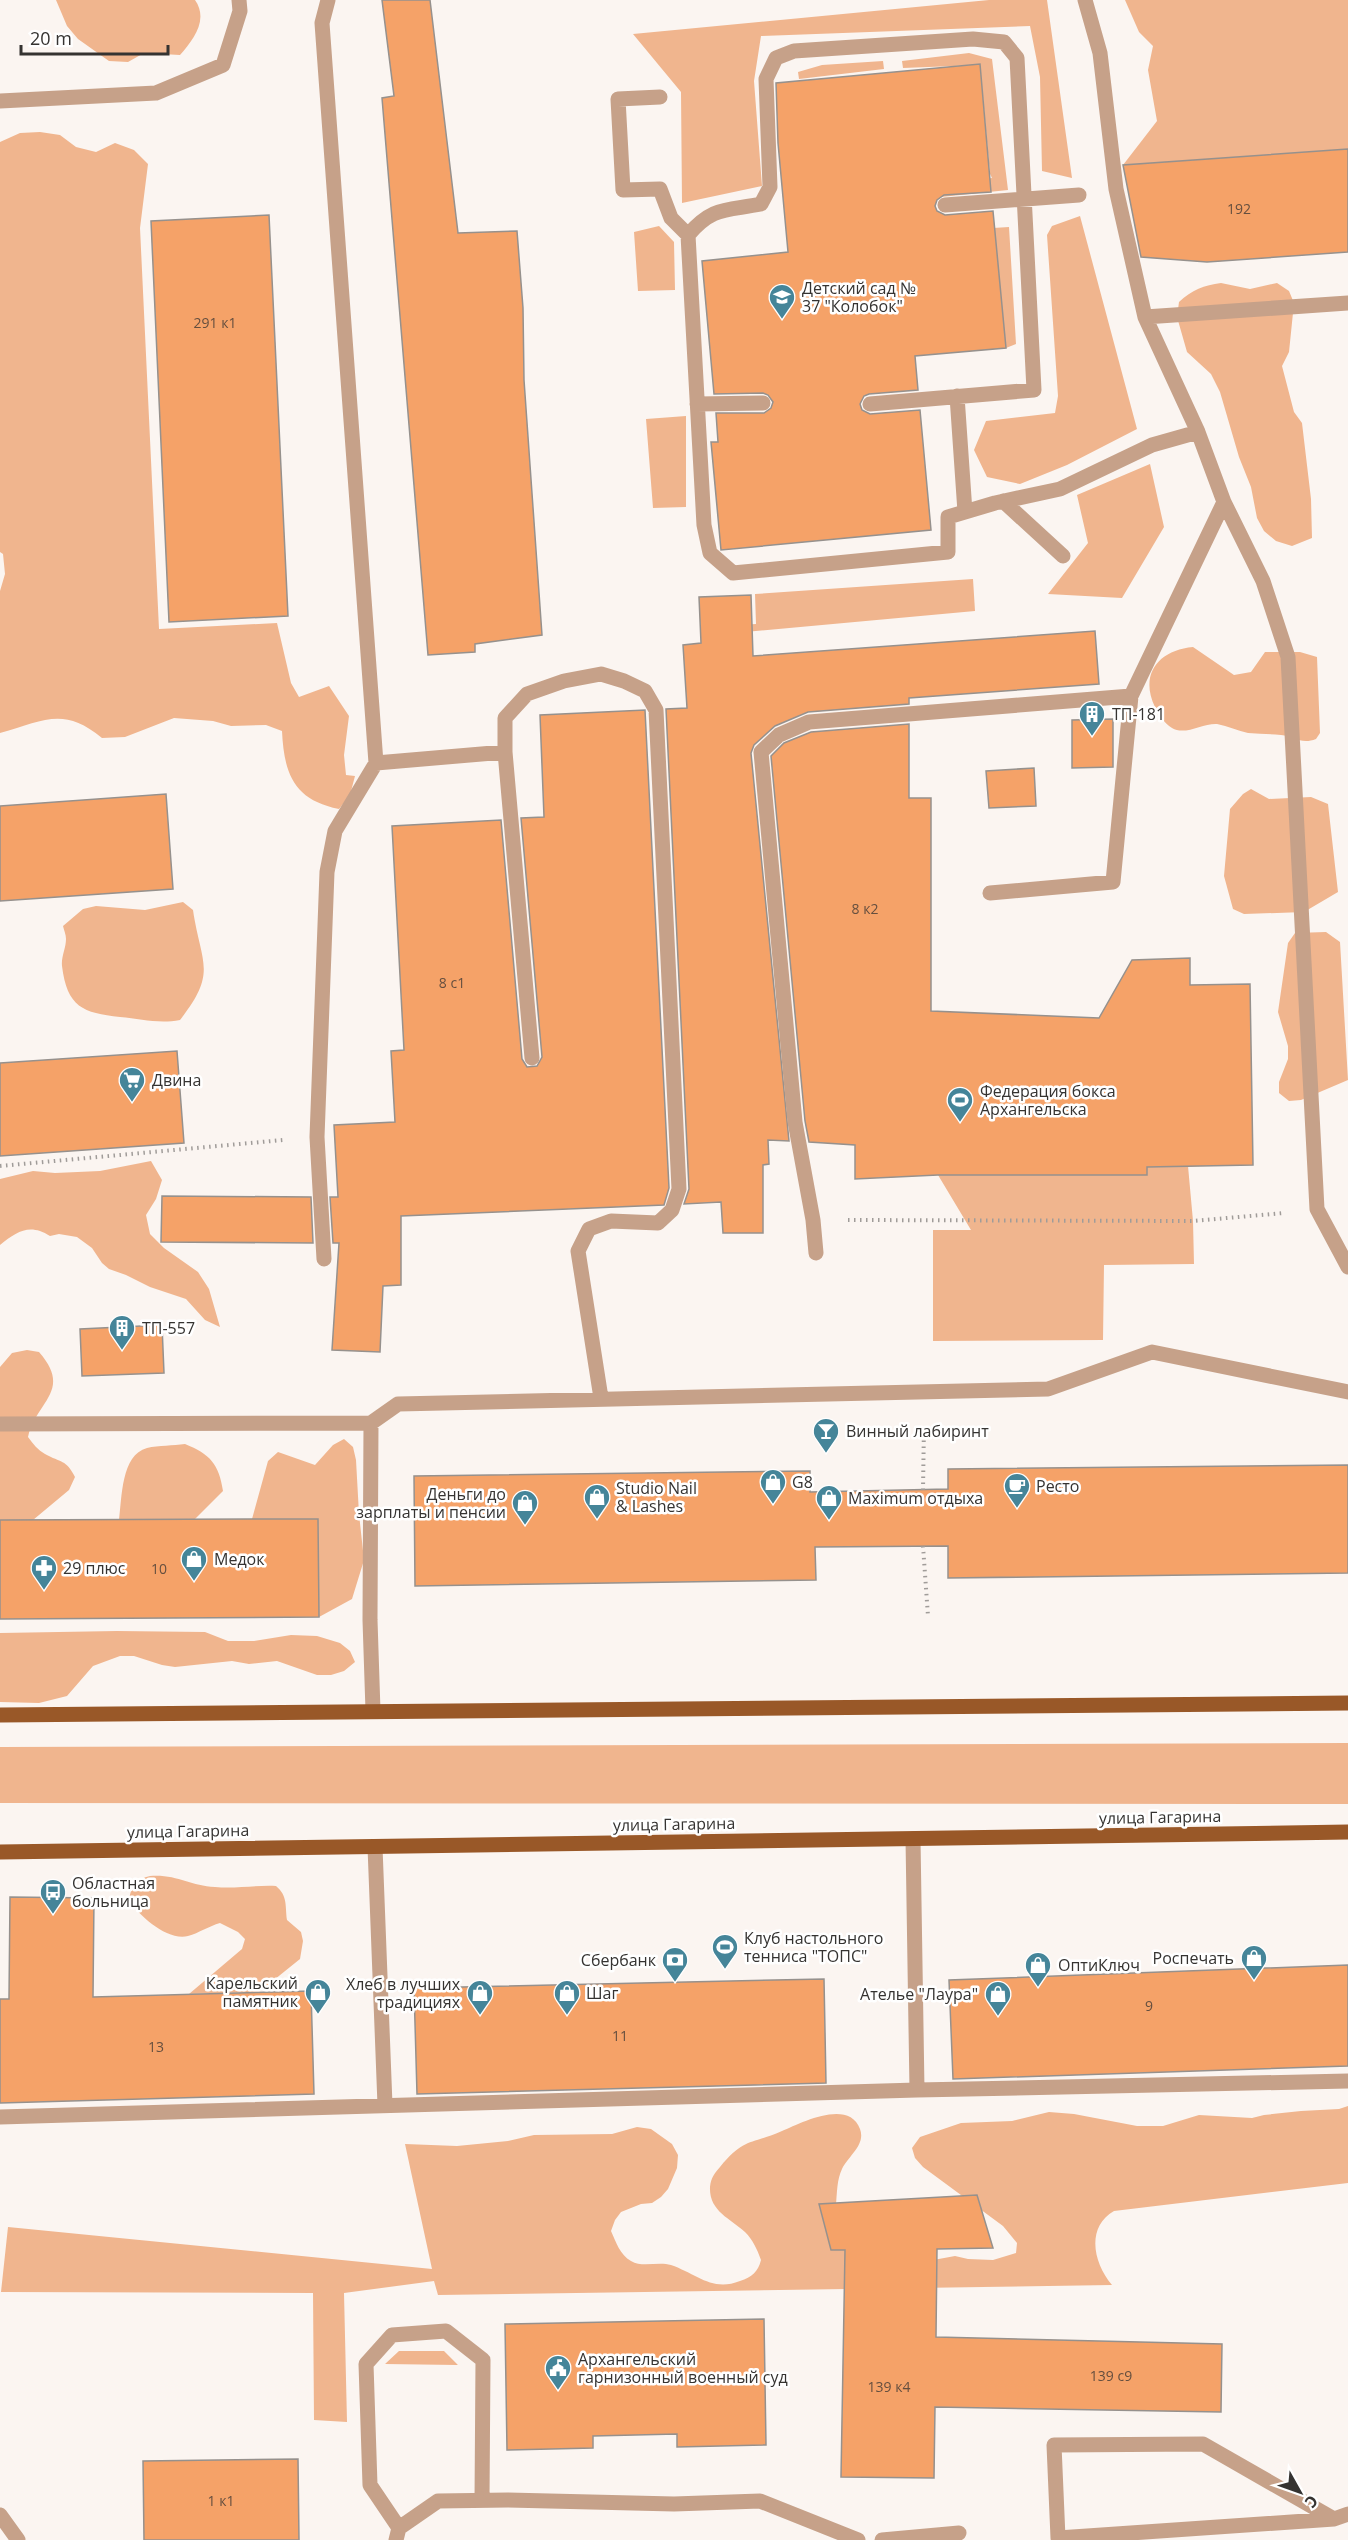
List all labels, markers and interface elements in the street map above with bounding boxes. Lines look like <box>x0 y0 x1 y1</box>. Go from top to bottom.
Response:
scale bar <box>21 18 168 56</box>
text: 20 m <box>30 26 72 50</box>
house number: 192 <box>1227 199 1251 218</box>
place label: Детский сад № 37 "Колобок" <box>802 277 916 317</box>
school or university icon: Детский сад № 37 "Колобок" <box>767 282 797 320</box>
house number: 291 к1 <box>194 313 236 332</box>
building icon: ТП-181 <box>1077 699 1107 737</box>
place label: ТП-181 <box>1112 703 1165 725</box>
house number: 8 к2 <box>852 899 878 918</box>
house number: 8 с1 <box>439 973 465 992</box>
supermarket icon: Двина <box>117 1065 147 1103</box>
place label: Двина <box>152 1069 201 1091</box>
place label: Федерация бокса Архангельска <box>980 1080 1116 1120</box>
sports icon: Федерация бокса Архангельска <box>945 1085 975 1123</box>
building icon: ТП-557 <box>107 1313 137 1351</box>
place label: ТП-557 <box>142 1317 195 1339</box>
bar icon: Винный лабиринт <box>811 1416 841 1454</box>
place label: Винный лабиринт <box>846 1420 989 1442</box>
shop icon: G8 <box>758 1467 788 1505</box>
place label: G8 <box>792 1471 813 1493</box>
cafe icon: Ресто <box>1002 1471 1032 1509</box>
place label: Ресто <box>1036 1475 1079 1497</box>
place label: Studio Nail & Lashes <box>616 1477 697 1517</box>
shop icon: Studio Nail & Lashes <box>582 1482 612 1520</box>
place label: Деньги до зарплаты и пенсии <box>356 1483 506 1523</box>
shop icon: Maximum отдыха <box>814 1483 844 1521</box>
place label: Maximum отдыха <box>848 1487 983 1509</box>
shop icon: Деньги до зарплаты и пенсии <box>510 1488 540 1526</box>
shop icon: Медок <box>179 1544 209 1582</box>
place label: Медок <box>214 1548 265 1570</box>
pharmacy icon: 29 плюс <box>29 1553 59 1591</box>
place label: 29 плюс <box>63 1557 126 1579</box>
house number: 10 <box>151 1559 167 1578</box>
street label: улица Гагарина <box>1099 1805 1221 1829</box>
street label: улица Гагарина <box>613 1812 735 1836</box>
street label: улица Гагарина <box>127 1819 249 1843</box>
place label: Областная больница <box>72 1872 155 1912</box>
bus stop icon: Областная больница <box>38 1877 68 1915</box>
place label: Клуб настольного тенниса "ТОПС" <box>744 1927 883 1967</box>
sports icon: Клуб настольного тенниса "ТОПС" <box>710 1932 740 1970</box>
shop icon: Роспечать <box>1239 1943 1269 1981</box>
bank icon: Сбербанк <box>660 1945 690 1983</box>
place label: Роспечать <box>1153 1947 1234 1969</box>
place label: Сбербанк <box>581 1949 657 1971</box>
shop icon: ОптиКлюч <box>1023 1950 1053 1988</box>
place label: ОптиКлюч <box>1058 1954 1140 1976</box>
place label: Карельский памятник <box>206 1972 299 2012</box>
place label: Хлеб в лучших традициях <box>346 1973 461 2013</box>
shop icon: Карельский памятник <box>303 1977 333 2015</box>
shop icon: Хлеб в лучших традициях <box>465 1978 495 2016</box>
shop icon: Шаг <box>552 1978 582 2016</box>
shop icon: Ателье "Лаура" <box>983 1979 1013 2017</box>
place label: Шаг <box>586 1982 618 2004</box>
place label: Ателье "Лаура" <box>860 1983 978 2005</box>
house number: 9 <box>1145 1996 1153 2015</box>
house number: 11 <box>612 2026 628 2045</box>
house number: 13 <box>148 2037 164 2056</box>
place label: Архангельский гарнизонный военный суд <box>578 2348 788 2388</box>
public building icon: Архангельский гарнизонный военный суд <box>543 2353 573 2391</box>
house number: 139 с9 <box>1090 2366 1132 2385</box>
house number: 139 к4 <box>868 2377 910 2396</box>
north arrow <box>1270 2462 1330 2522</box>
house number: 1 к1 <box>208 2491 234 2510</box>
text: С <box>1300 2491 1323 2513</box>

